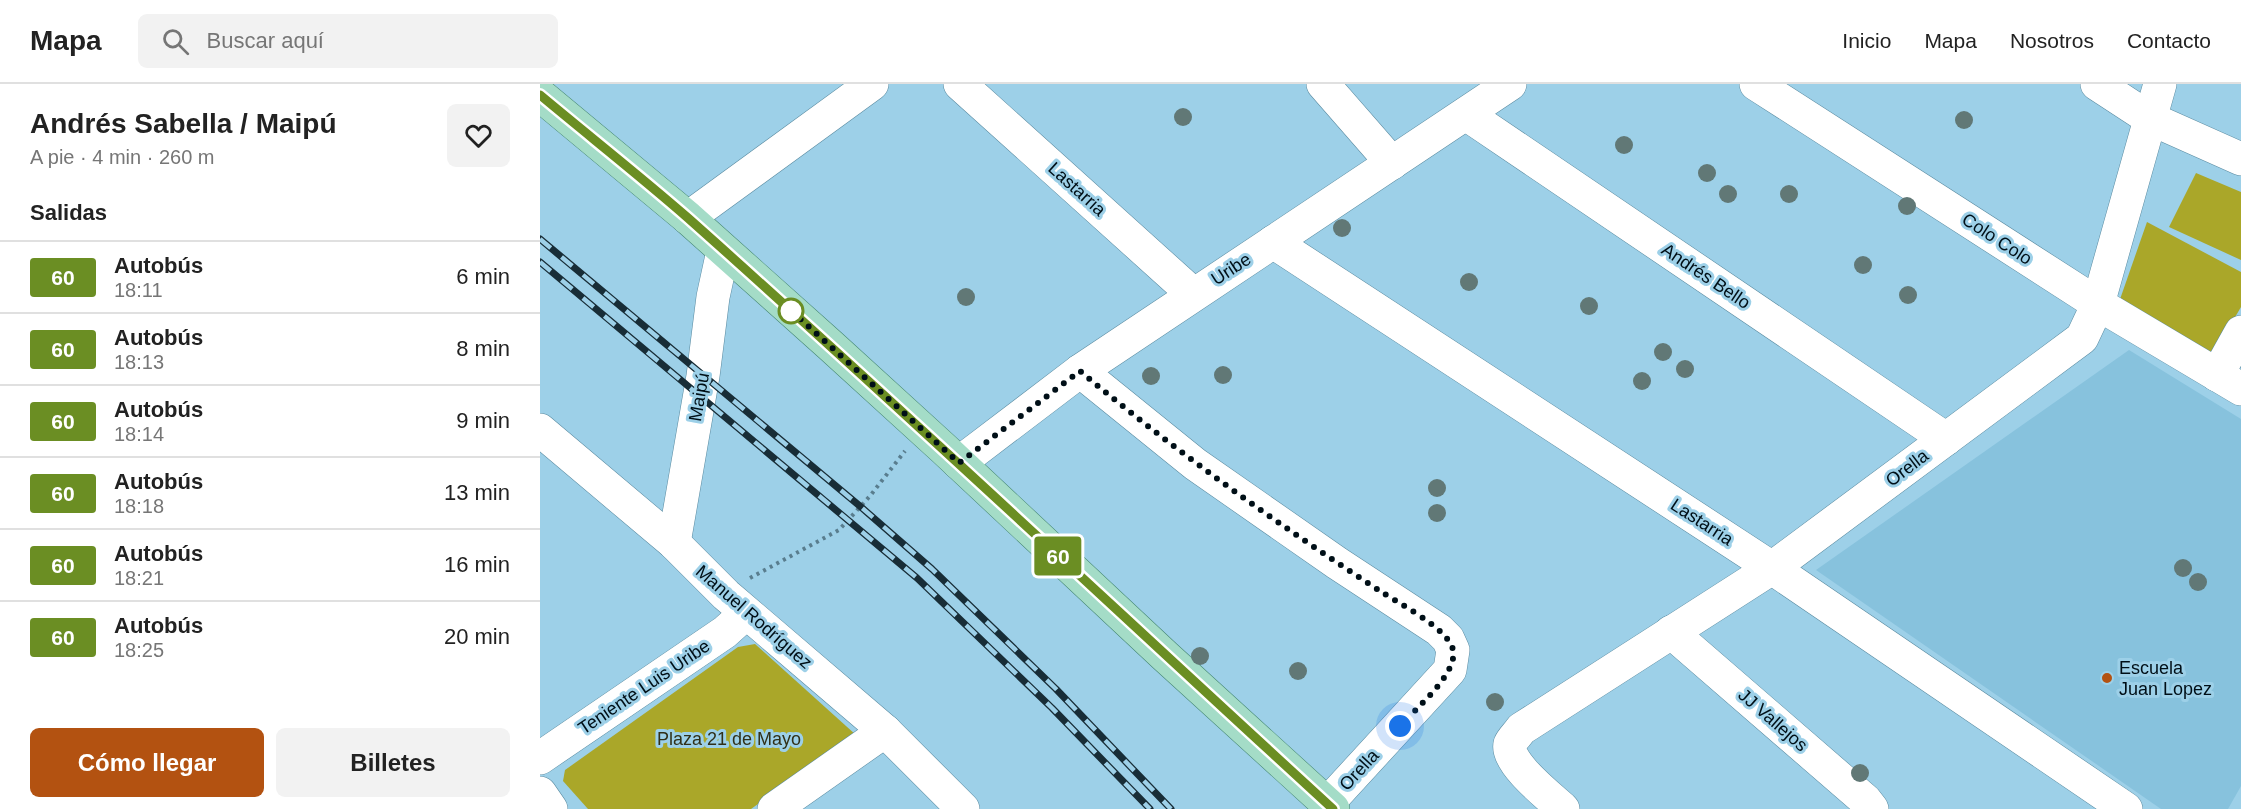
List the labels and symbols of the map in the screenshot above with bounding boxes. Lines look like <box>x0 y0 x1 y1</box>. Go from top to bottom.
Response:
street label: Lastarria <box>1044 158 1110 221</box>
street label: Colo Colo <box>1958 209 2036 269</box>
street label: Andrés Bello <box>1658 239 1754 313</box>
street label: Uribe <box>1208 249 1254 289</box>
unlabelled marker <box>778 298 804 324</box>
street label: Maipú <box>685 371 713 423</box>
street label: Orella <box>1882 445 1933 490</box>
street label: Lastarria <box>1667 495 1738 550</box>
line badge: 60 <box>1031 536 1085 576</box>
street label: Manuel Rodríguez <box>692 561 816 673</box>
street label: Teniente Luis Uribe <box>575 636 713 738</box>
place label: Escuela Juan Lopez <box>2119 658 2212 699</box>
marker: Escuela Juan Lopez <box>2100 671 2114 685</box>
street label: JJ Vallejos <box>1734 685 1812 755</box>
your location <box>1385 711 1415 741</box>
park label: Plaza 21 de Mayo <box>657 729 801 749</box>
street label: Orella <box>1335 745 1383 794</box>

